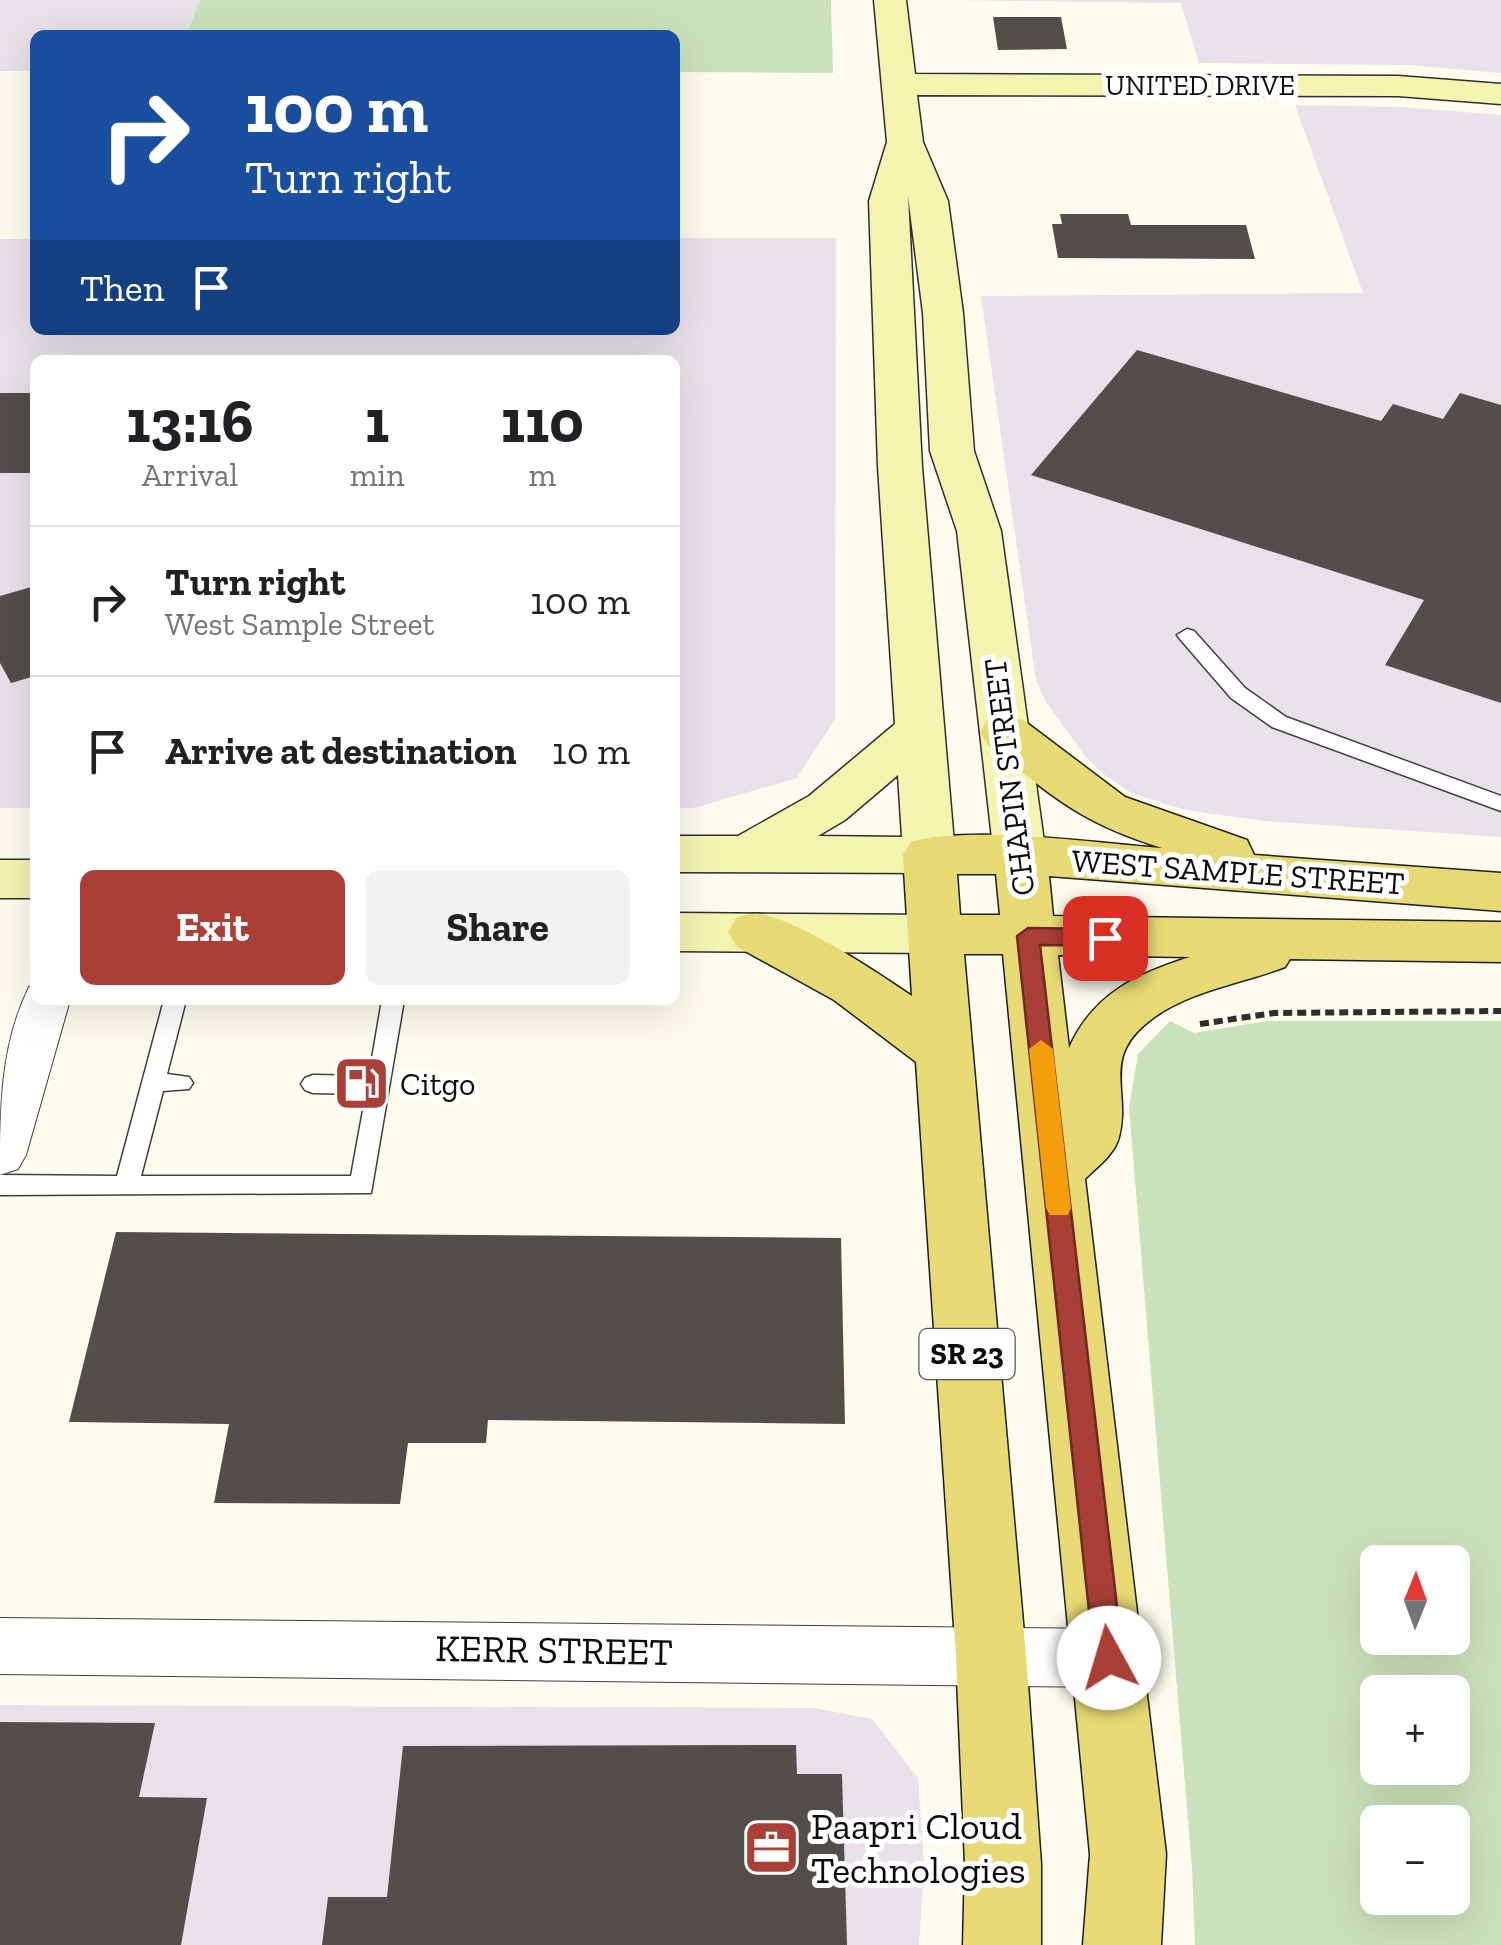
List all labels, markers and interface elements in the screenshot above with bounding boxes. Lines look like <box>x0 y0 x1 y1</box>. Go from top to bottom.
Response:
text: 100 m <box>245 66 428 150</box>
street label: UNITED DRIVE <box>1105 69 1295 102</box>
icon: right <box>80 70 210 200</box>
text: Turn right <box>245 151 451 205</box>
icon: arrive <box>184 260 239 315</box>
text: Then <box>80 265 164 311</box>
text: 13:16 <box>126 385 254 457</box>
text: 1 <box>365 385 389 457</box>
text: 110 <box>501 385 584 457</box>
text: Arrival <box>142 456 238 494</box>
text: min <box>350 456 405 494</box>
text: m <box>529 456 556 494</box>
text: Turn right <box>165 559 345 605</box>
icon: right <box>80 574 135 629</box>
text: 100 m <box>530 578 630 624</box>
text: West Sample Street <box>165 605 434 643</box>
street label: CHAPIN STREET <box>976 656 1042 898</box>
icon: arrive <box>80 724 135 779</box>
text: Arrive at destination <box>165 728 516 774</box>
text: 10 m <box>552 728 630 774</box>
street label: WEST SAMPLE STREET <box>1070 841 1406 903</box>
button: Exit <box>80 870 345 985</box>
button: Share <box>365 870 630 985</box>
pin <box>1063 896 1148 981</box>
icon: arrive <box>1078 911 1133 966</box>
fuel station icon: Citgo <box>331 1054 391 1114</box>
place label: Citgo <box>400 1065 475 1103</box>
road number: SR 23 <box>920 1329 1014 1379</box>
north arrow <box>1360 1545 1470 1655</box>
map controls <box>1360 1545 1470 1915</box>
position arrow <box>1057 1606 1161 1710</box>
street label: KERR STREET <box>435 1625 673 1675</box>
button: + <box>1360 1675 1470 1785</box>
place label: Paapri Cloud Technologies <box>811 1803 1026 1893</box>
button: − <box>1360 1805 1470 1915</box>
office icon: Paapri Cloud Technologies <box>742 1818 802 1878</box>

